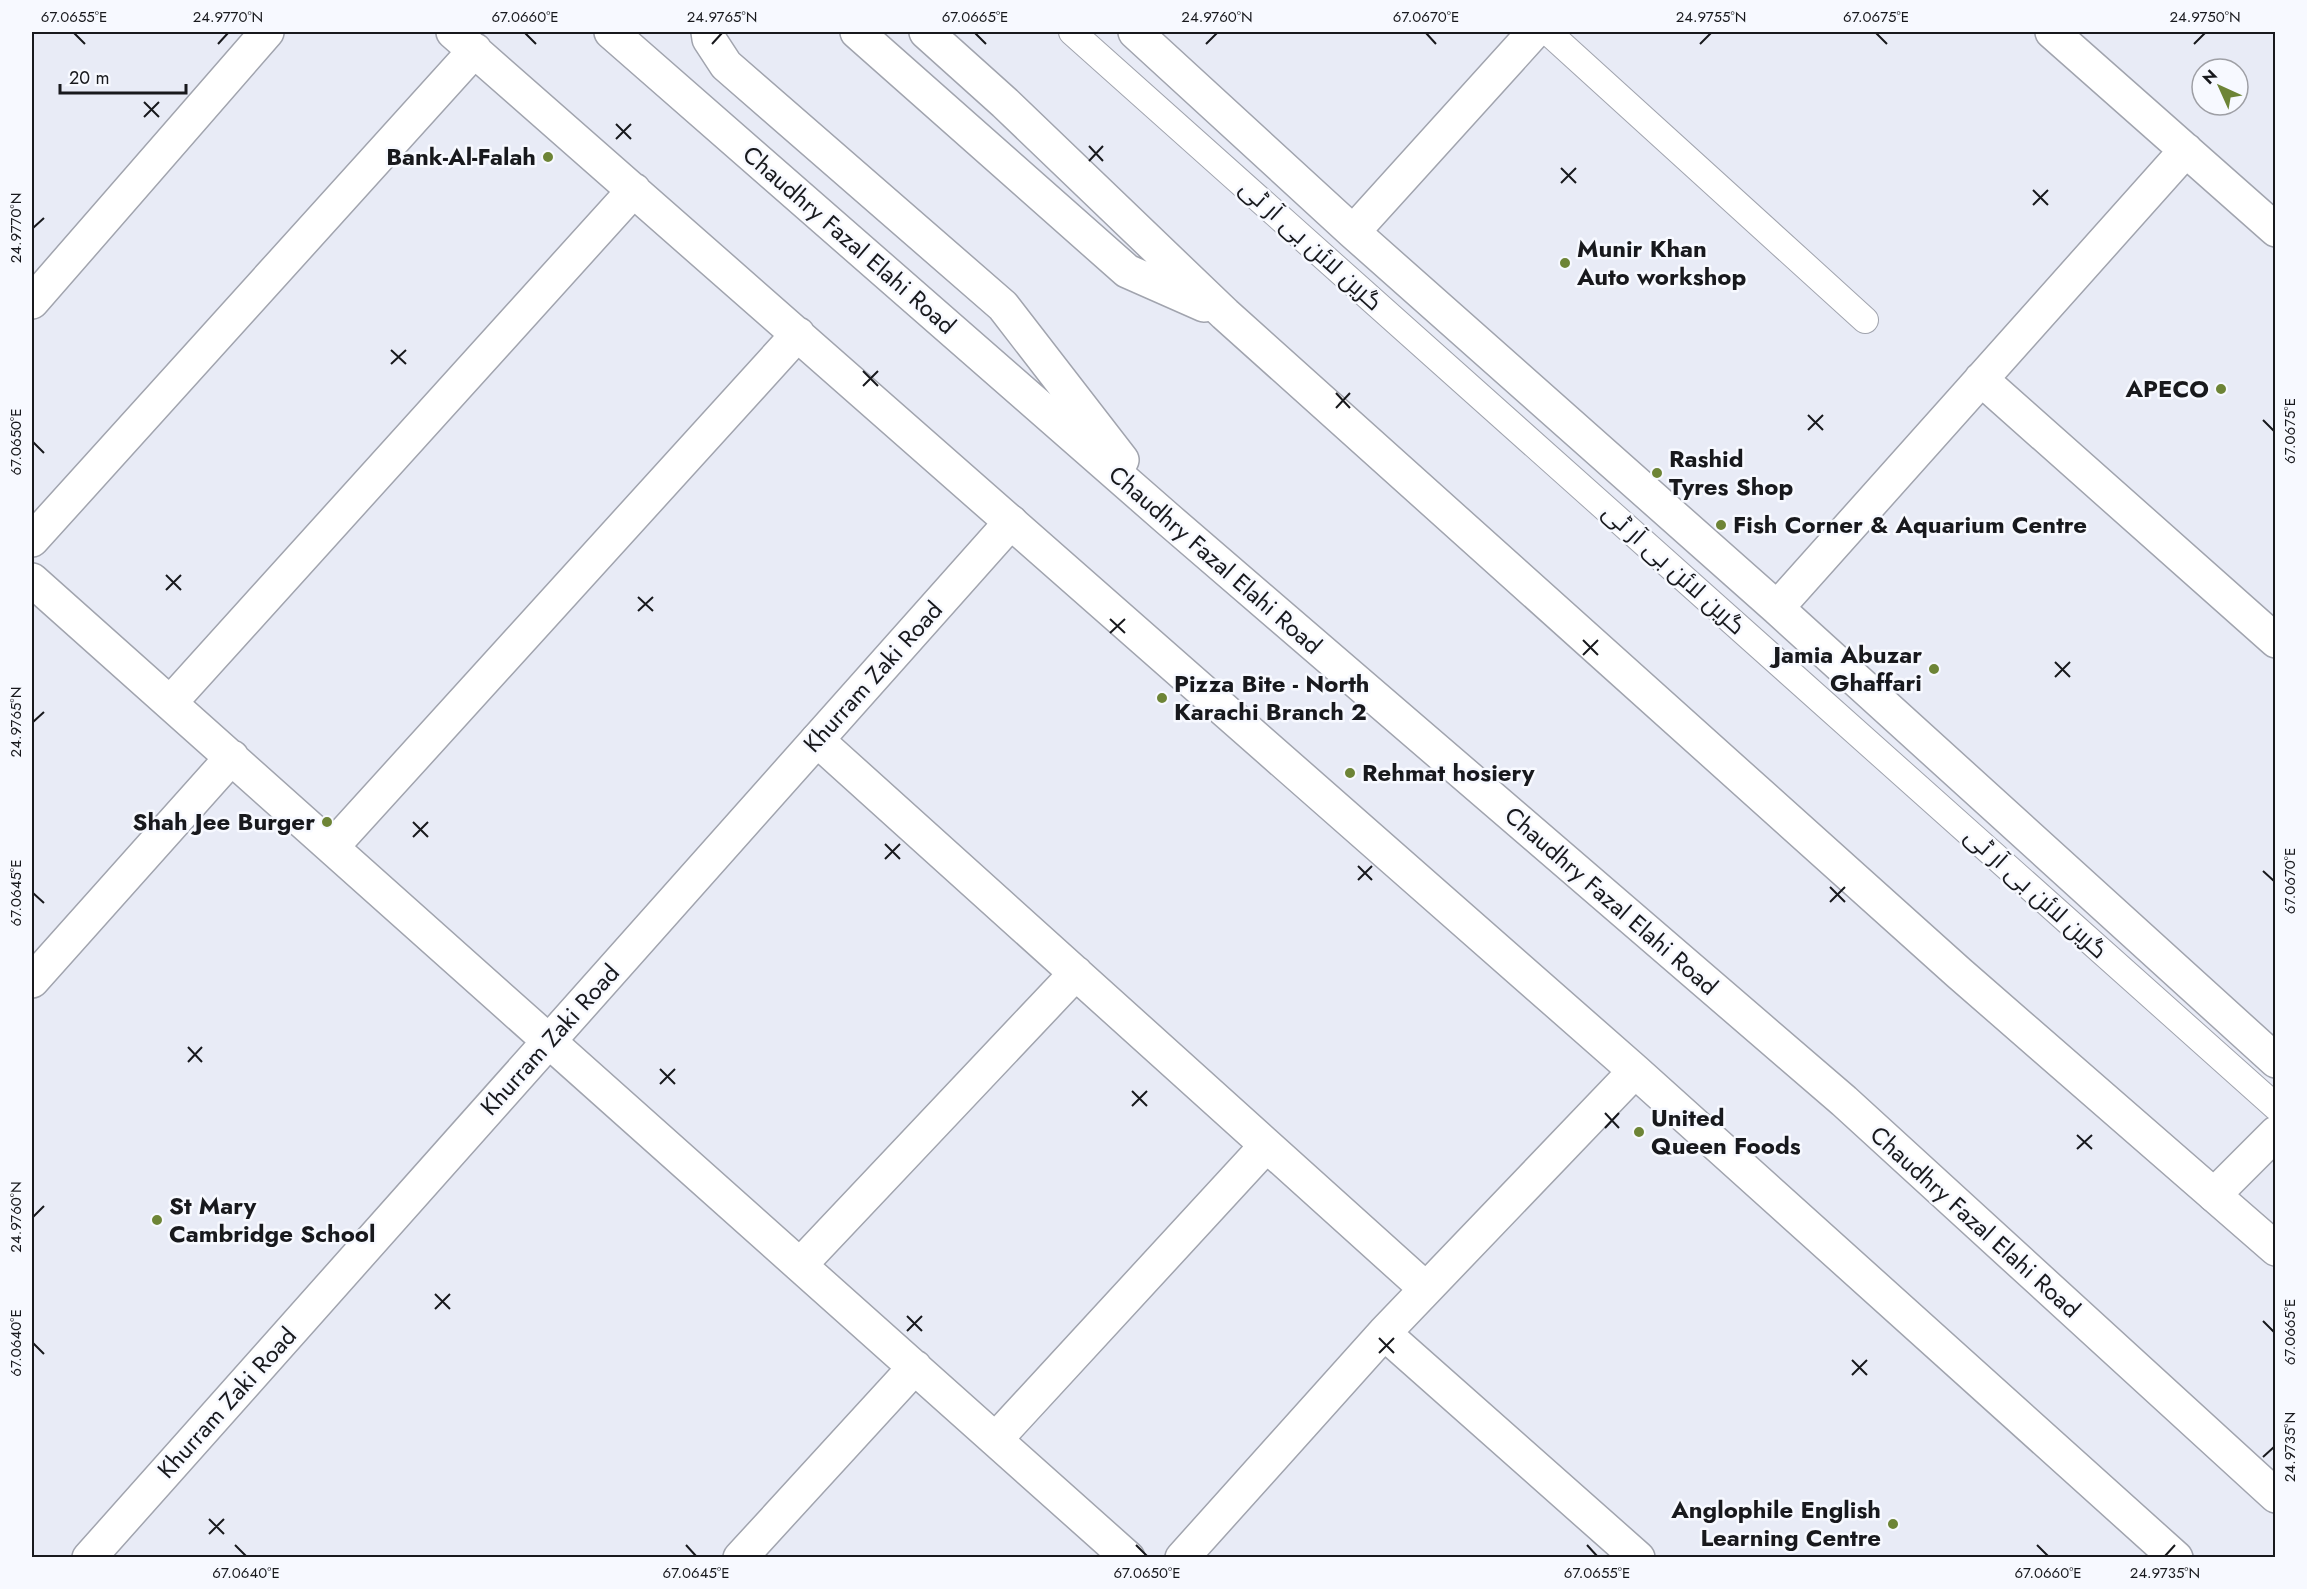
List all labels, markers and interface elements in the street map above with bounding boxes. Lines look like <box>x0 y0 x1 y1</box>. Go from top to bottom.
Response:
text: 67.0655°E <box>41 6 107 28</box>
text: 24.9770°N <box>193 6 263 28</box>
text: 67.0660°E <box>491 6 559 28</box>
text: 24.9765°N <box>687 6 757 28</box>
text: 67.0665°E <box>942 6 1008 28</box>
text: 24.9760°N <box>1181 6 1253 28</box>
text: 67.0670°E <box>1393 6 1459 28</box>
text: 24.9755°N <box>1676 6 1746 28</box>
text: 67.0675°E <box>1843 6 1909 28</box>
text: 24.9750°N <box>2169 6 2241 28</box>
scale bar <box>60 57 186 95</box>
north arrow <box>2190 57 2250 117</box>
text: N <box>2197 64 2222 89</box>
text: 20 m <box>69 65 109 91</box>
street label: Chaudhry Fazal Elahi Road <box>735 137 964 342</box>
place label: Bank-Al-Falah <box>386 139 536 174</box>
marker: Bank-Al-Falah <box>541 150 555 164</box>
street label: گرین لائن بی آر ٹی <box>1232 171 1391 319</box>
text: 24.9770°N <box>5 193 27 263</box>
place label: Munir Khan Auto workshop <box>1576 231 1746 294</box>
marker: Munir Khan Auto workshop <box>1558 256 1572 270</box>
place label: APECO <box>2124 371 2209 406</box>
marker: APECO <box>2214 382 2228 396</box>
text: 67.0675°E <box>2279 398 2301 464</box>
text: 67.0650°E <box>5 408 27 476</box>
place label: Rashid Tyres Shop <box>1669 441 1793 504</box>
street label: Chaudhry Fazal Elahi Road <box>1101 457 1330 662</box>
marker: Rashid Tyres Shop <box>1650 466 1664 480</box>
street label: گرین لائن بی آر ٹی <box>1595 495 1754 643</box>
place label: Fish Corner & Aquarium Centre <box>1733 507 2087 542</box>
marker: Fish Corner & Aquarium Centre <box>1714 518 1728 532</box>
street label: Khurram Zaki Road <box>795 593 950 760</box>
place label: Jamia Abuzar Ghaffari <box>1769 637 1922 700</box>
marker: Jamia Abuzar Ghaffari <box>1927 662 1941 676</box>
place label: Pizza Bite - North Karachi Branch 2 <box>1174 666 1370 729</box>
text: 24.9765°N <box>5 687 27 757</box>
marker: Pizza Bite - North Karachi Branch 2 <box>1155 691 1169 705</box>
place label: Rehmat hosiery <box>1362 755 1535 790</box>
marker: Rehmat hosiery <box>1343 766 1357 780</box>
street label: Chaudhry Fazal Elahi Road <box>1497 798 1726 1003</box>
place label: Shah Jee Burger <box>132 804 315 839</box>
marker: Shah Jee Burger <box>320 815 334 829</box>
street label: گرین لائن بی آر ٹی <box>1957 819 2116 967</box>
text: 67.0670°E <box>2279 848 2301 914</box>
text: 67.0645°E <box>5 860 27 926</box>
street label: Khurram Zaki Road <box>472 956 627 1123</box>
place label: United Queen Foods <box>1651 1100 1801 1163</box>
street label: Chaudhry Fazal Elahi Road <box>1862 1117 2088 1326</box>
marker: United Queen Foods <box>1632 1125 1646 1139</box>
text: 24.9760°N <box>5 1181 27 1253</box>
place label: St Mary Cambridge School <box>169 1188 375 1251</box>
marker: St Mary Cambridge School <box>150 1213 164 1227</box>
text: 67.0665°E <box>2279 1299 2301 1365</box>
text: 67.0640°E <box>5 1309 27 1377</box>
street label: Khurram Zaki Road <box>149 1319 304 1486</box>
text: 24.9735°N <box>2279 1412 2301 1482</box>
place label: Anglophile English Learning Centre <box>1670 1492 1881 1555</box>
marker: Anglophile English Learning Centre <box>1886 1517 1900 1531</box>
text: 67.0640°E <box>212 1562 280 1584</box>
text: 67.0645°E <box>663 1562 729 1584</box>
text: 67.0650°E <box>1113 1562 1181 1584</box>
text: 67.0655°E <box>1564 1562 1630 1584</box>
text: 67.0660°E <box>2014 1562 2082 1584</box>
text: 24.9735°N <box>2130 1562 2200 1584</box>

